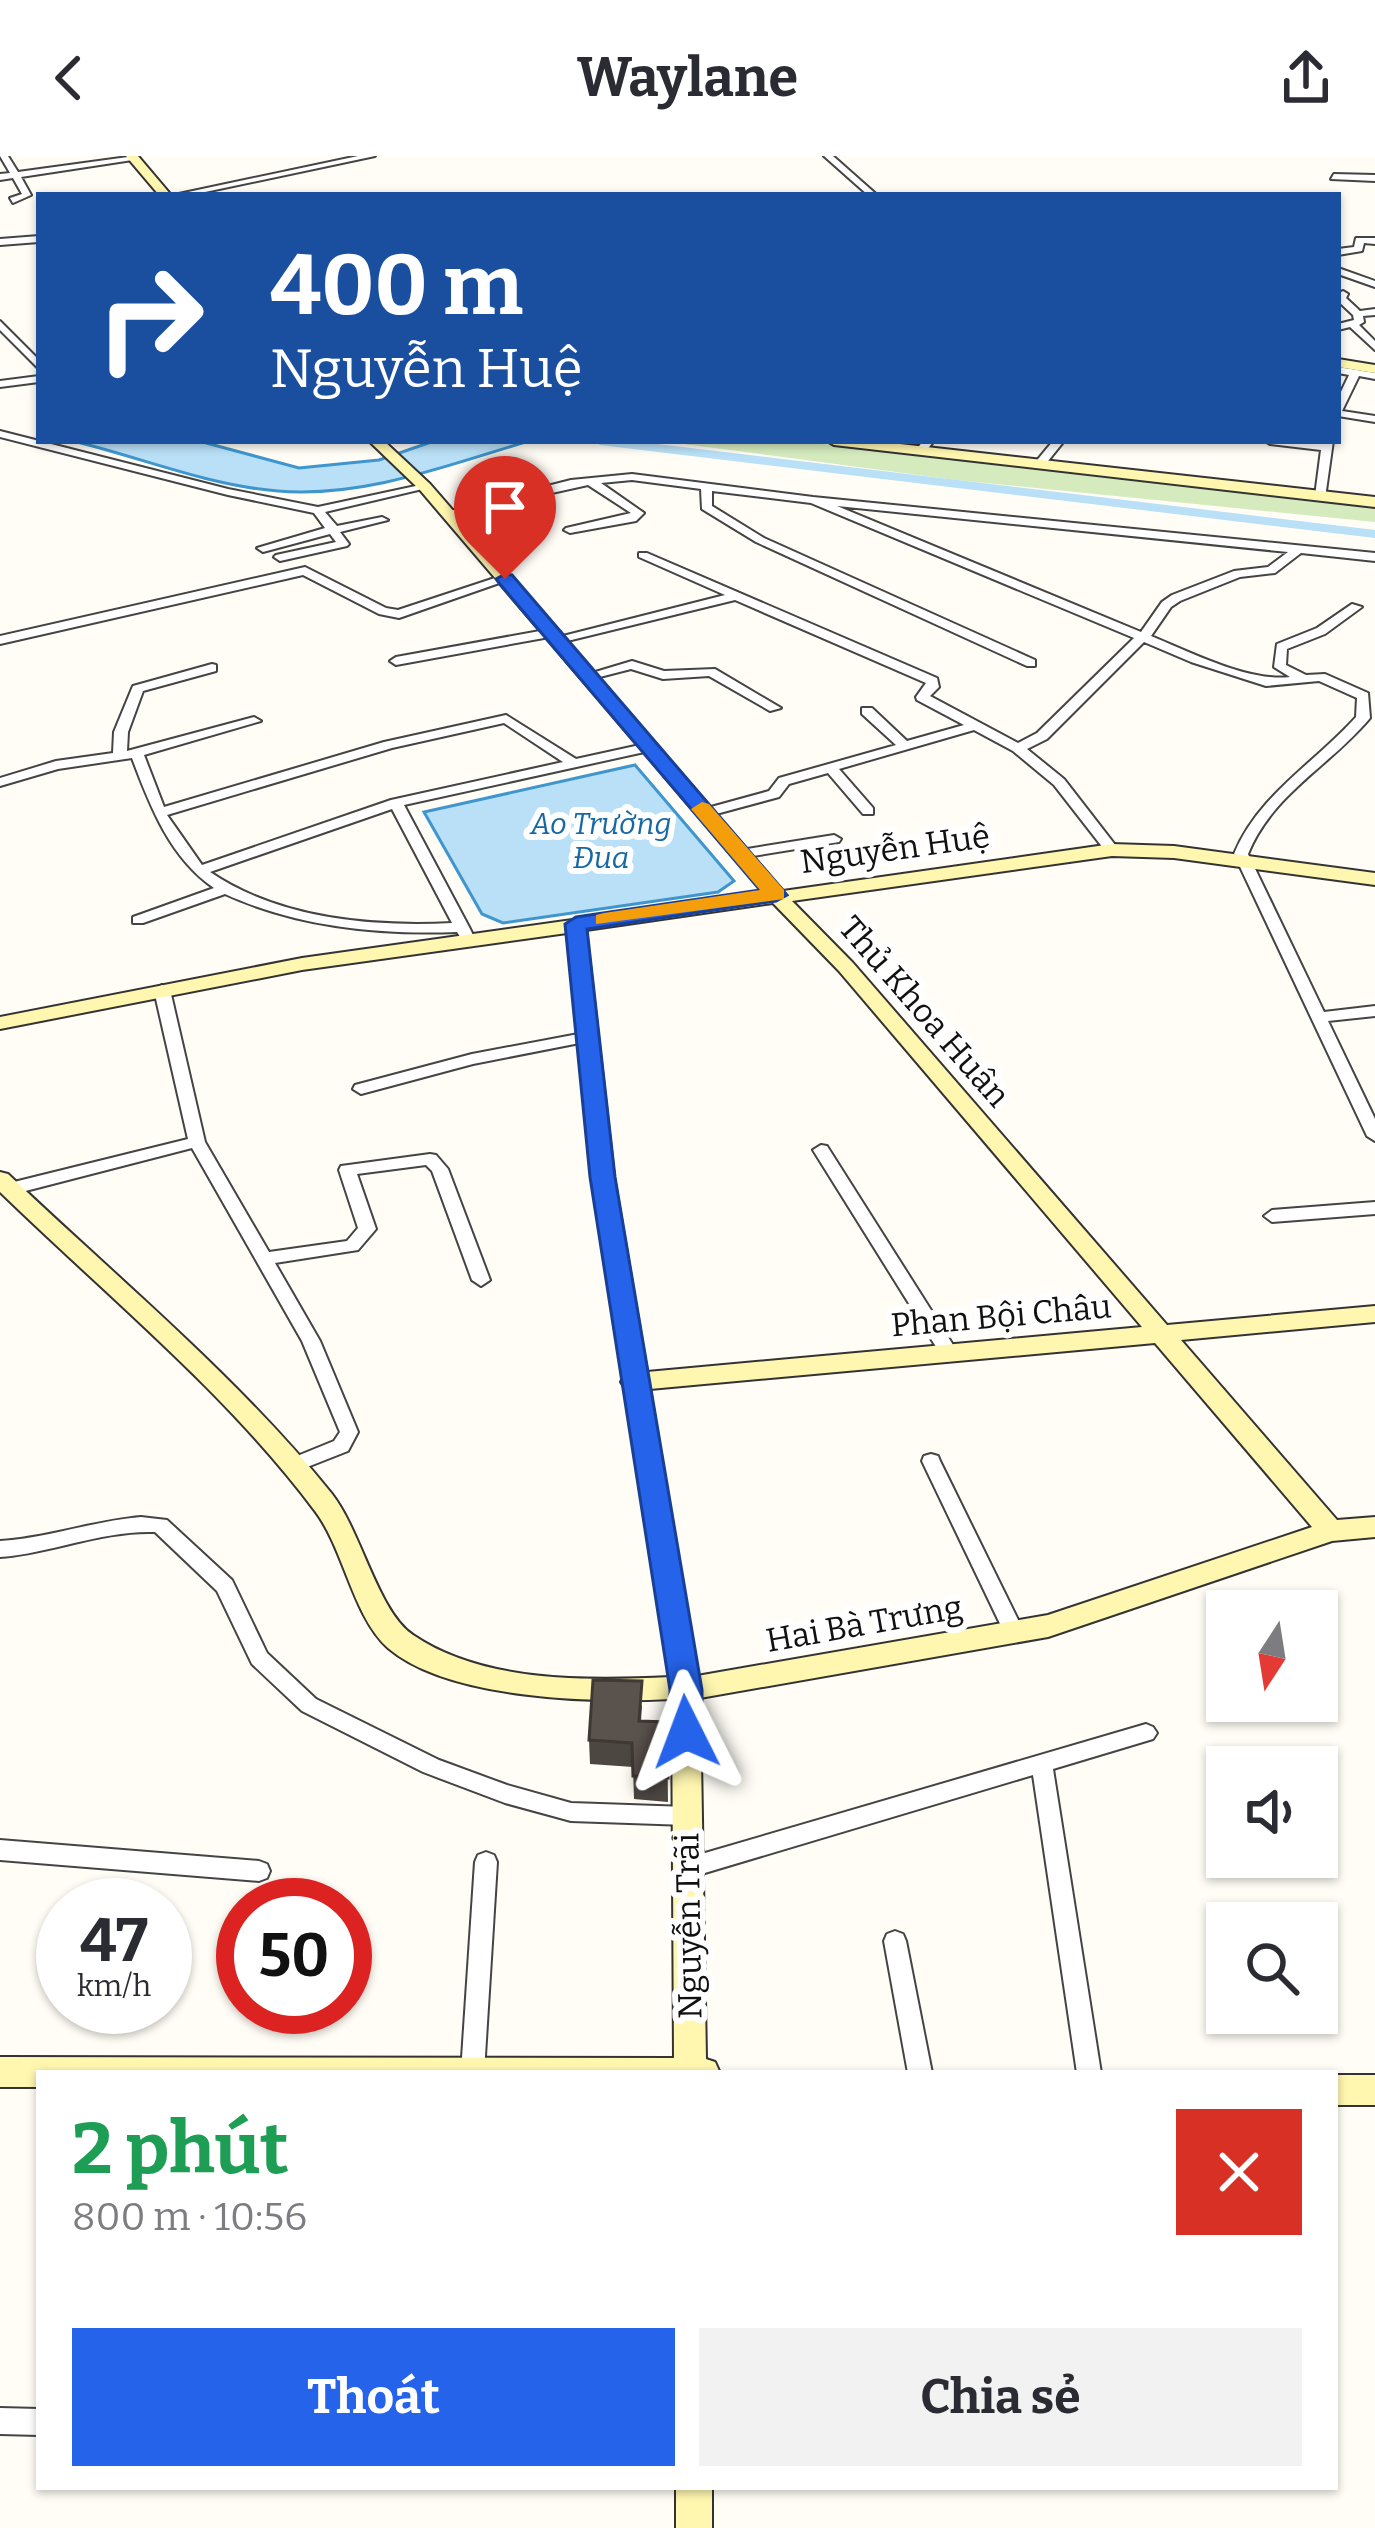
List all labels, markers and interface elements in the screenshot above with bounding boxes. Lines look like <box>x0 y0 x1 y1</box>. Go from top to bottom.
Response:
icon: back <box>36 45 102 111</box>
icon: share <box>1273 45 1339 111</box>
text: Waylane <box>577 46 798 110</box>
text: 400 m <box>270 235 523 336</box>
icon: right <box>72 240 228 396</box>
text: Nguyễn Huệ <box>270 337 583 401</box>
pin <box>454 456 556 579</box>
icon: arrive <box>472 474 538 540</box>
water label: Ao Trường Đua <box>528 806 672 876</box>
street label: Nguyễn Huệ <box>798 816 993 882</box>
street label: Thủ Khoa Huân <box>831 908 1018 1115</box>
street label: Phan Bội Châu <box>889 1286 1113 1346</box>
street label: Hai Bà Trưng <box>763 1587 965 1661</box>
north arrow <box>1206 1590 1338 1722</box>
map controls <box>1206 1590 1338 2034</box>
position arrow <box>623 1669 749 1795</box>
button: sound <box>1206 1746 1338 1878</box>
street label: Nguyễn Trãi <box>667 1832 711 2019</box>
speed limit sign: 50 <box>216 1878 372 2034</box>
button: search <box>1206 1902 1338 2034</box>
text: 47 <box>80 1905 148 1977</box>
text: km/h <box>77 1968 151 2004</box>
text: 2 phút <box>72 2106 289 2192</box>
button: close <box>1176 2109 1302 2235</box>
text: 800 m · 10:56 <box>72 2194 307 2240</box>
button: Thoát <box>72 2328 675 2466</box>
button: Chia sẻ <box>699 2328 1302 2466</box>

